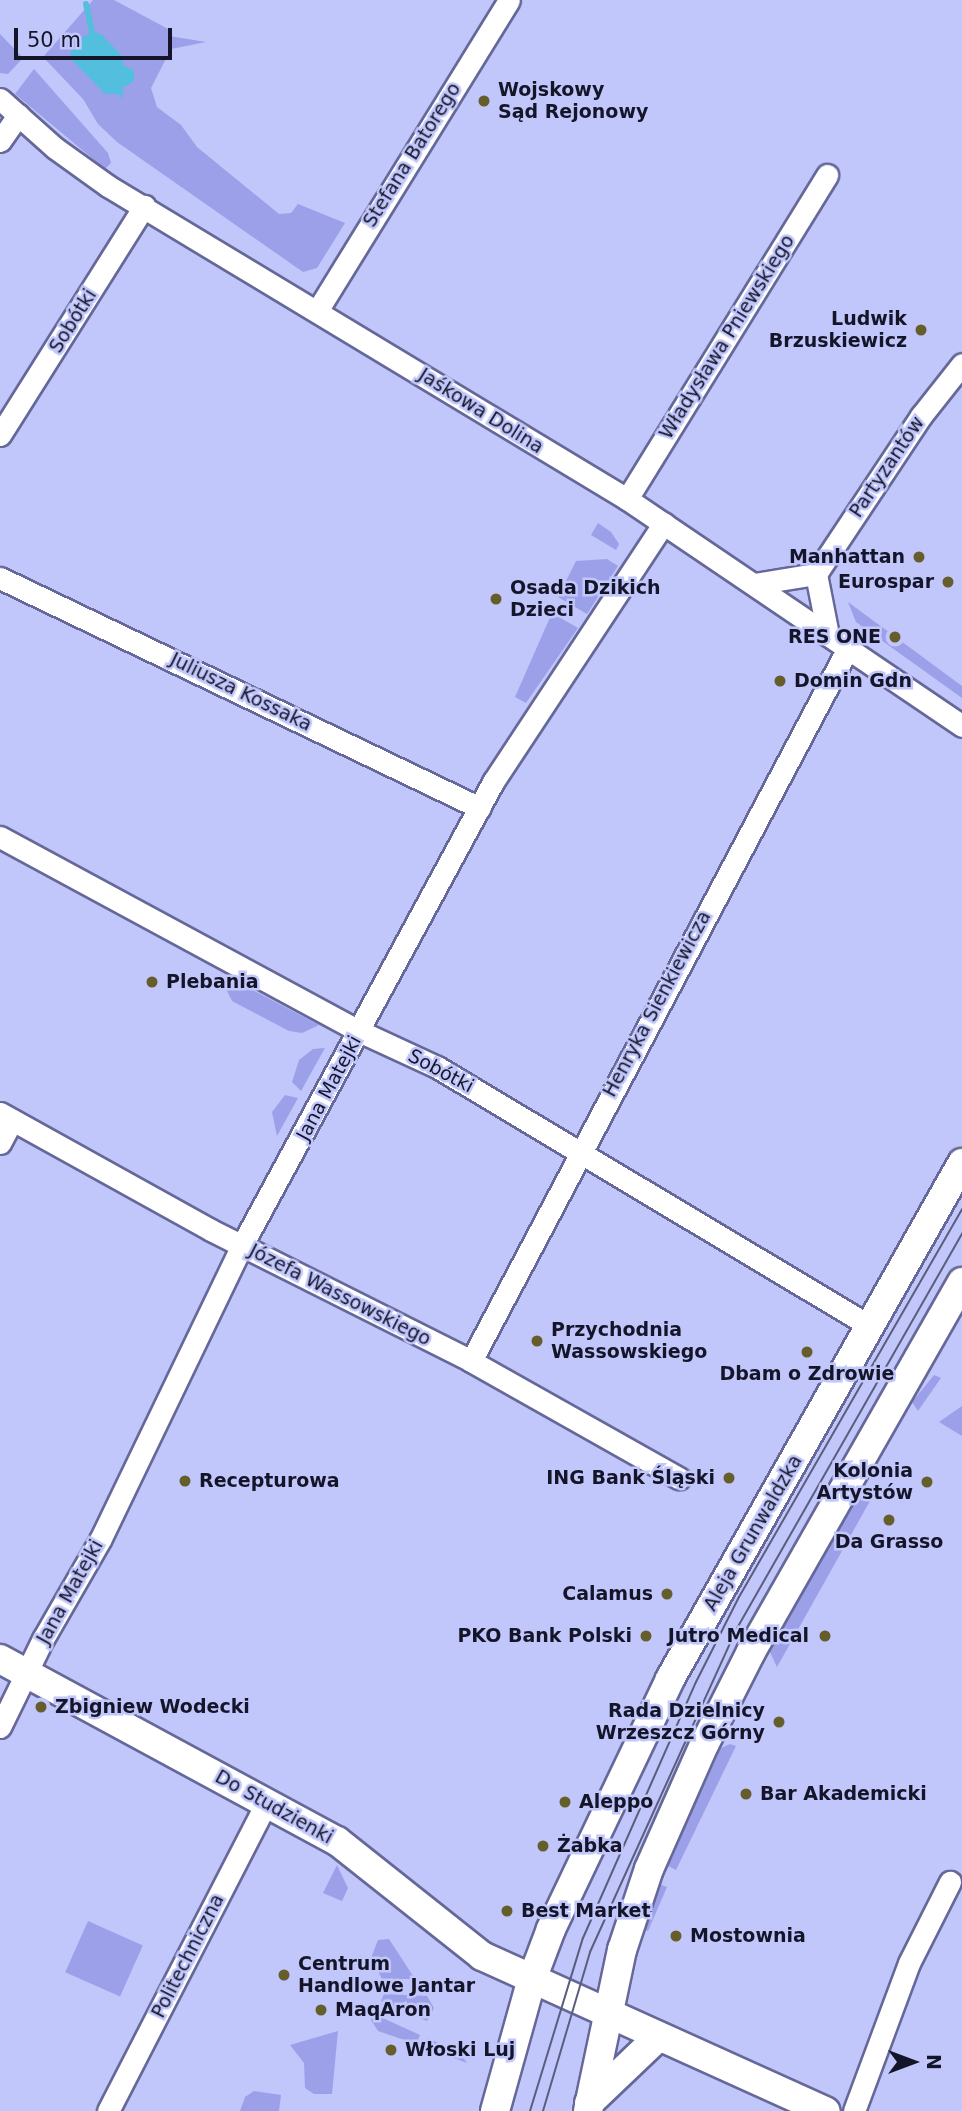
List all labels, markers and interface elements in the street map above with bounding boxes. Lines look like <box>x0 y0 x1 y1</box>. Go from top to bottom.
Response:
scale bar <box>18 14 175 58</box>
text: 50 m <box>27 28 81 52</box>
street label: Stefana Batorego <box>358 79 466 231</box>
place label: Wojskowy Sąd Rejonowy <box>498 79 648 123</box>
marker: Wojskowy Sąd Rejonowy <box>476 93 492 109</box>
street label: Władysława Pniewskiego <box>655 231 799 443</box>
street label: Sobótki <box>44 285 102 357</box>
place label: Ludwik Brzuskiewicz <box>769 308 907 352</box>
marker: Ludwik Brzuskiewicz <box>913 322 929 338</box>
street label: Jaśkowa Dolina <box>414 363 548 459</box>
street label: Partyzantów <box>845 412 929 522</box>
place label: Manhattan <box>789 546 905 568</box>
marker: Manhattan <box>911 549 927 565</box>
place label: Eurospar <box>838 571 934 593</box>
marker: Eurospar <box>940 574 956 590</box>
place label: Osada Dzikich Dzieci <box>510 577 661 621</box>
marker: Osada Dzikich Dzieci <box>488 591 504 607</box>
place label: RES ONE <box>788 626 881 648</box>
marker: RES ONE <box>887 629 903 645</box>
street label: Juliusza Kossaka <box>166 648 316 736</box>
place label: Domin Gdn <box>794 670 912 692</box>
marker: Domin Gdn <box>772 673 788 689</box>
street label: Henryka Sienkiewicza <box>598 907 716 1101</box>
place label: Plebania <box>166 971 259 993</box>
marker: Plebania <box>144 974 160 990</box>
street label: Jana Matejki <box>292 1032 366 1144</box>
street label: Sobótki <box>404 1044 478 1098</box>
street label: Józefa Wassowskiego <box>245 1239 435 1351</box>
place label: Przychodnia Wassowskiego <box>551 1319 707 1363</box>
marker: Przychodnia Wassowskiego <box>529 1333 545 1349</box>
marker: Dbam o Zdrowie <box>799 1344 815 1360</box>
place label: Dbam o Zdrowie <box>719 1363 895 1385</box>
street label: Aleja Grunwaldzka <box>699 1451 807 1615</box>
place label: Kolonia Artystów <box>816 1460 913 1504</box>
place label: ING Bank Śląski <box>546 1467 715 1489</box>
place label: Recepturowa <box>199 1470 340 1492</box>
marker: ING Bank Śląski <box>721 1470 737 1486</box>
marker: Recepturowa <box>177 1473 193 1489</box>
marker: Kolonia Artystów <box>919 1474 935 1490</box>
marker: Da Grasso <box>881 1512 897 1528</box>
place label: Da Grasso <box>835 1531 943 1553</box>
street label: Jana Matejki <box>32 1536 108 1648</box>
place label: Calamus <box>562 1583 653 1605</box>
marker: Calamus <box>659 1586 675 1602</box>
place label: PKO Bank Polski <box>457 1625 632 1647</box>
place label: Jutro Medical <box>668 1625 809 1647</box>
marker: Jutro Medical <box>815 1626 835 1646</box>
marker: PKO Bank Polski <box>638 1628 654 1644</box>
place label: Zbigniew Wodecki <box>55 1696 250 1718</box>
marker: Zbigniew Wodecki <box>33 1699 49 1715</box>
place label: Rada Dzielnicy Wrzeszcz Górny <box>596 1700 765 1744</box>
marker: Rada Dzielnicy Wrzeszcz Górny <box>771 1714 787 1730</box>
street label: Do Studzienki <box>211 1765 337 1849</box>
place label: Bar Akademicki <box>760 1783 927 1805</box>
marker: Bar Akademicki <box>738 1786 754 1802</box>
place label: Aleppo <box>579 1791 653 1813</box>
marker: Aleppo <box>557 1794 573 1810</box>
place label: Żabka <box>557 1835 623 1857</box>
marker: Żabka <box>535 1838 551 1854</box>
street label: Politechniczna <box>147 1890 229 2022</box>
place label: Best Market <box>521 1900 651 1922</box>
marker: Best Market <box>499 1903 515 1919</box>
place label: Mostownia <box>690 1925 806 1947</box>
marker: Mostownia <box>668 1928 684 1944</box>
place label: Centrum Handlowe Jantar <box>298 1953 475 1997</box>
marker: Centrum Handlowe Jantar <box>276 1967 292 1983</box>
place label: MaqAron <box>335 1999 431 2021</box>
marker: MaqAron <box>313 2002 329 2018</box>
north arrow <box>878 2027 948 2097</box>
place label: Włoski Luj <box>405 2039 515 2061</box>
marker: Włoski Luj <box>383 2042 399 2058</box>
text: N <box>923 2054 945 2070</box>

